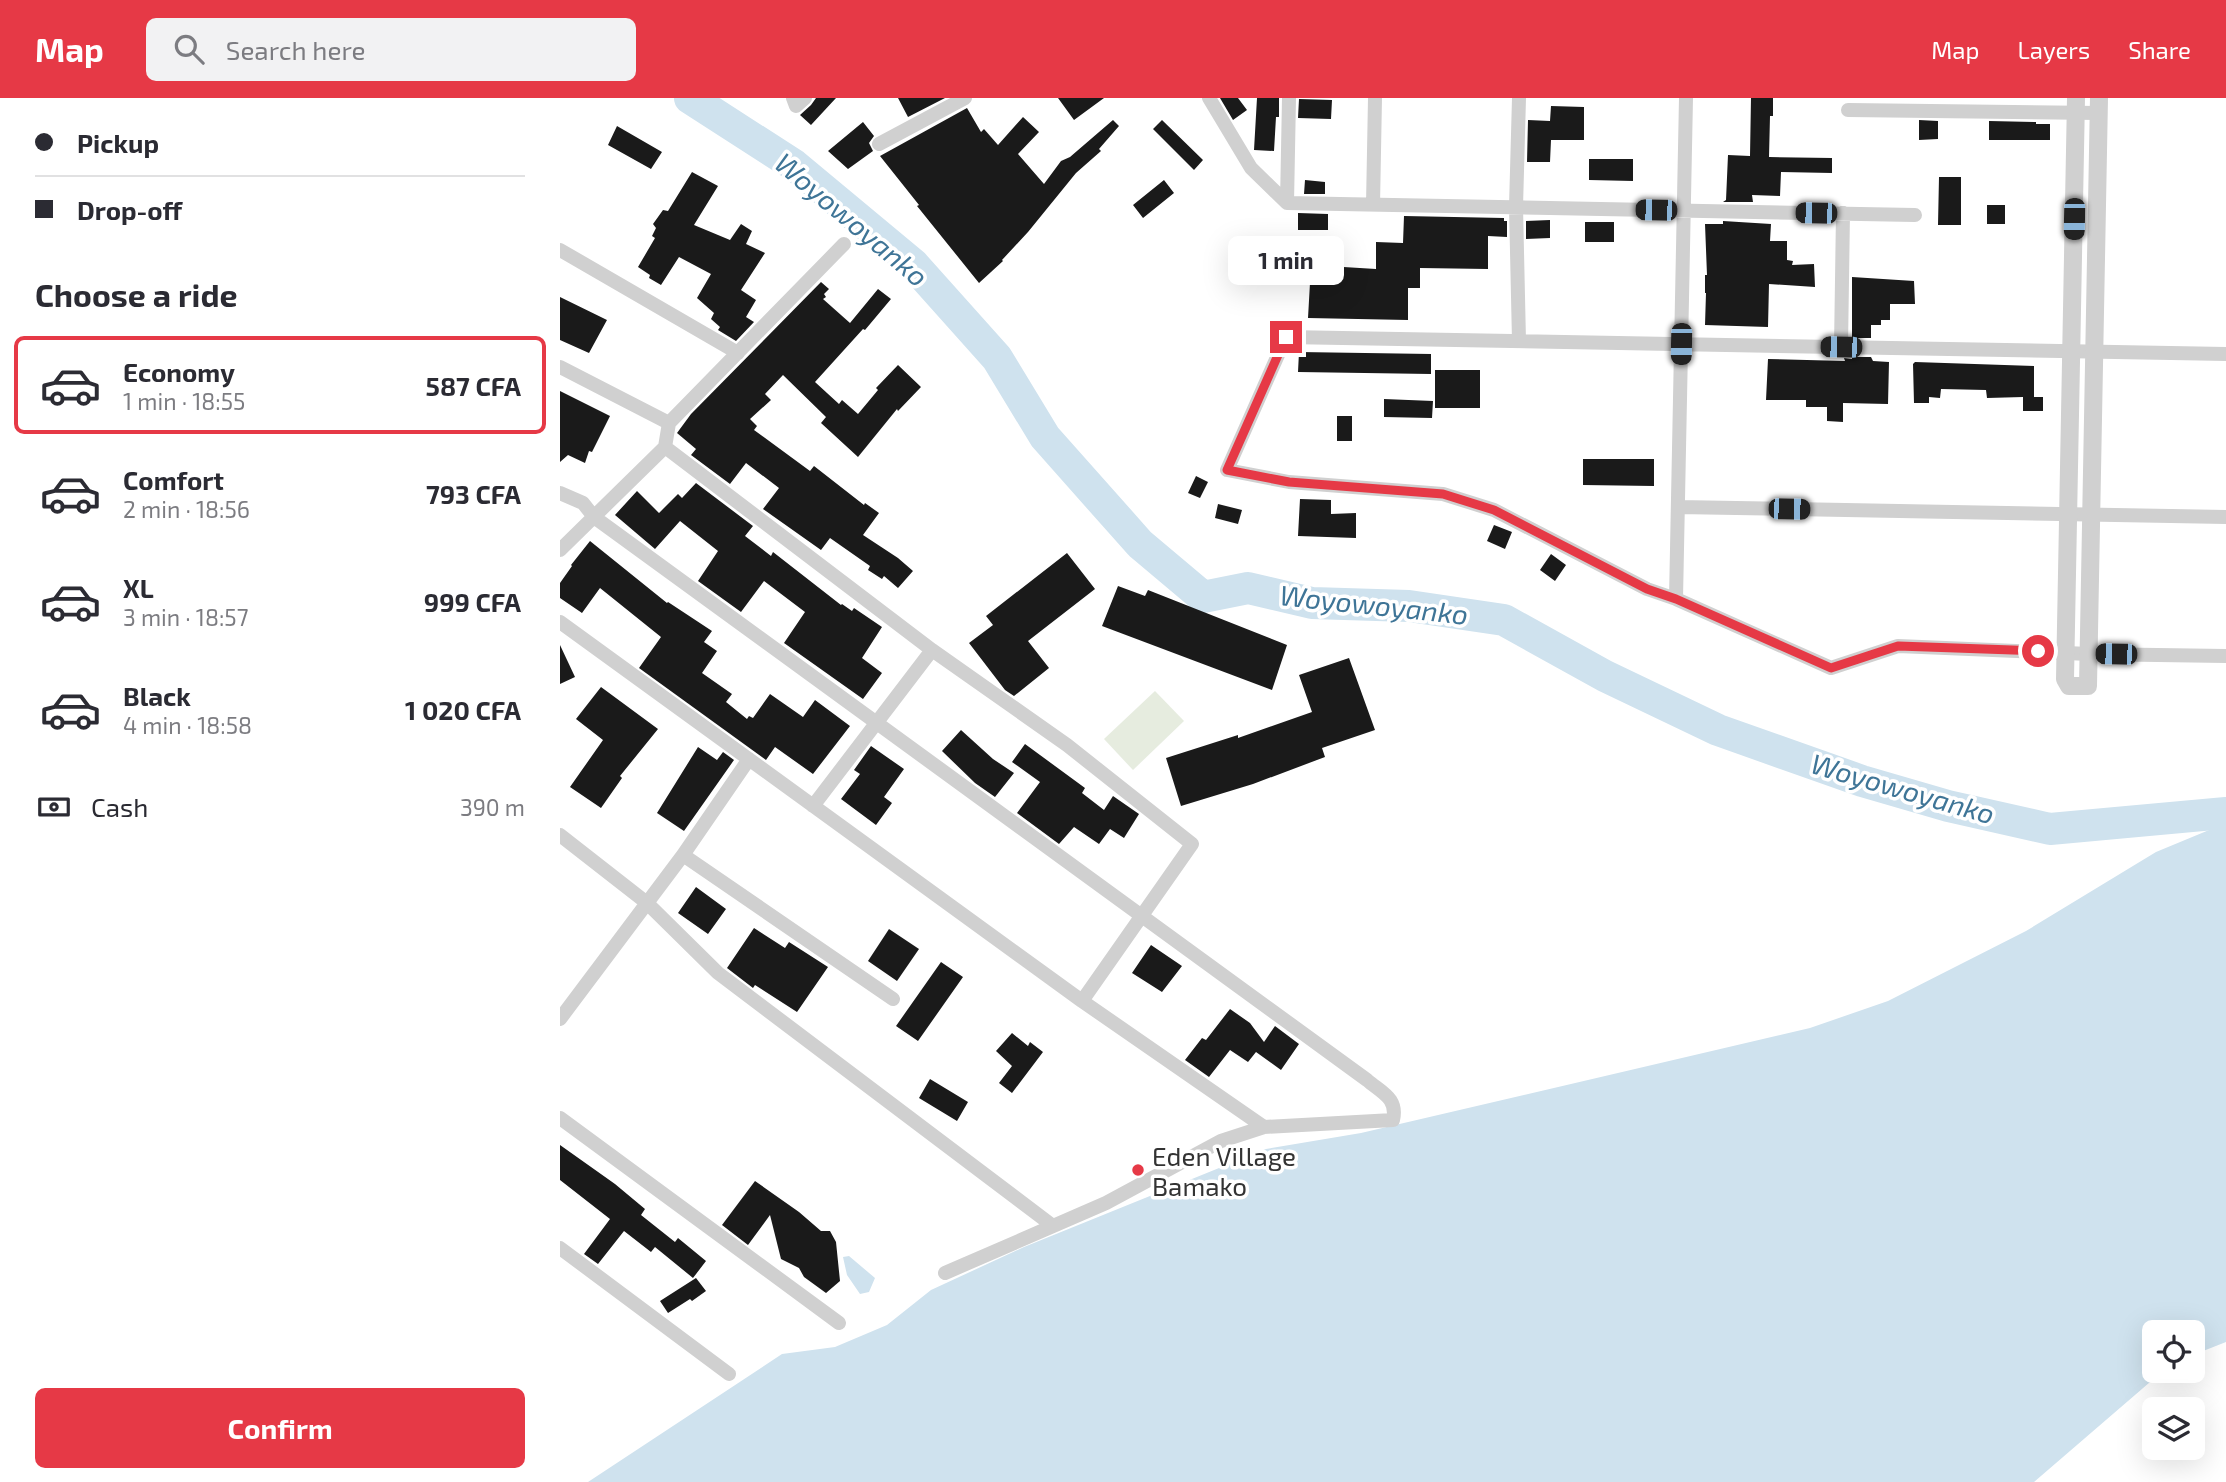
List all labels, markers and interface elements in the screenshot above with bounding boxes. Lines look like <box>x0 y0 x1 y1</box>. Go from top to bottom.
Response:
search box <box>146 18 636 81</box>
text: Map <box>35 29 104 69</box>
icon: search <box>170 30 208 68</box>
text: Search here <box>226 34 365 65</box>
text: Map <box>1931 35 1979 64</box>
text: Layers <box>2017 35 2090 64</box>
text: Share <box>2128 35 2191 64</box>
text: Pickup <box>77 127 159 158</box>
water label: Woyowoyanko <box>769 145 935 293</box>
text: Drop-off <box>77 194 182 225</box>
car <box>2064 198 2085 240</box>
car <box>1635 199 1678 221</box>
car <box>1795 202 1838 224</box>
callout: 1 min <box>1228 236 1344 285</box>
text: 1 min <box>1258 246 1314 274</box>
text: Choose a ride <box>35 275 238 313</box>
route end <box>1270 321 1302 353</box>
car <box>1671 323 1692 365</box>
car <box>1820 336 1863 358</box>
icon: car <box>39 354 102 417</box>
text: Economy <box>123 356 235 387</box>
text: 587 CFA <box>426 370 521 401</box>
text: 1 min · 18:55 <box>123 387 245 415</box>
icon: car <box>39 462 102 525</box>
text: Comfort <box>123 464 224 495</box>
text: 793 CFA <box>426 478 521 509</box>
text: 2 min · 18:56 <box>123 495 250 523</box>
car <box>1768 498 1811 520</box>
icon: car <box>39 570 102 633</box>
text: XL <box>123 572 154 603</box>
water label: Woyowoyanko <box>1278 577 1470 631</box>
text: 999 CFA <box>424 586 521 617</box>
text: 3 min · 18:57 <box>123 603 248 631</box>
route start <box>2022 635 2054 667</box>
car <box>2095 643 2138 665</box>
icon: car <box>39 678 102 741</box>
text: Black <box>123 680 191 711</box>
text: 1 020 CFA <box>405 694 521 725</box>
text: 4 min · 18:58 <box>123 711 252 739</box>
water label: Woyowoyanko <box>1807 746 1999 830</box>
icon: cash <box>35 788 73 826</box>
text: Cash <box>91 791 148 822</box>
text: 390 m <box>460 793 525 821</box>
place label: Eden Village Bamako <box>1152 1140 1296 1201</box>
marker: Eden Village Bamako <box>1130 1162 1146 1178</box>
map controls <box>2142 1320 2205 1460</box>
button: locate <box>2142 1320 2205 1383</box>
button: Confirm <box>35 1388 525 1468</box>
button: layers <box>2142 1397 2205 1460</box>

